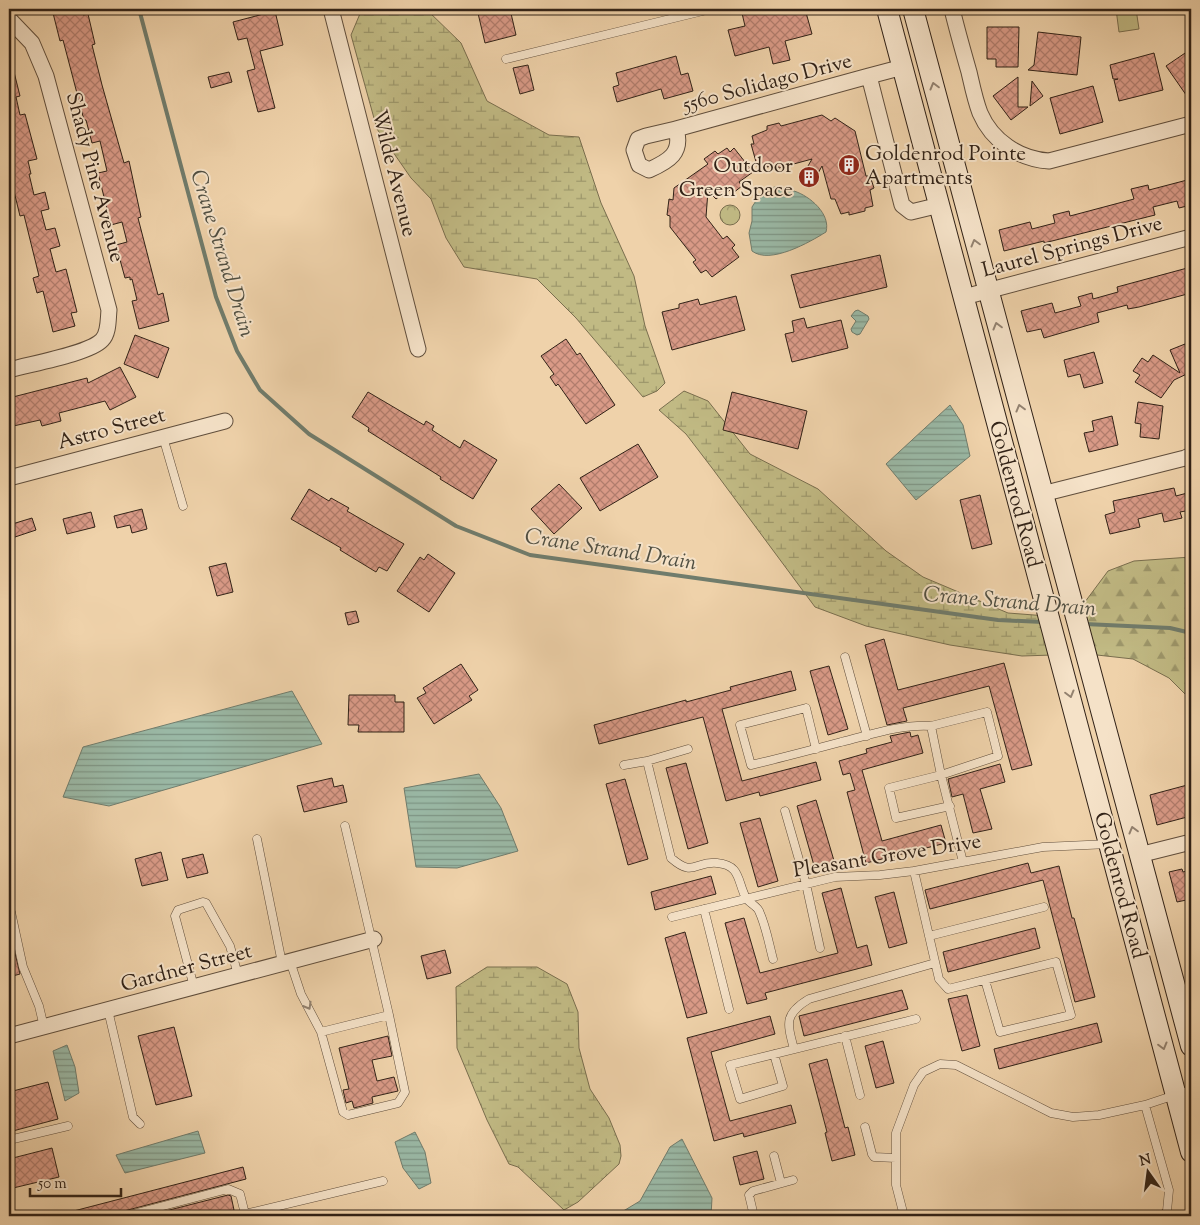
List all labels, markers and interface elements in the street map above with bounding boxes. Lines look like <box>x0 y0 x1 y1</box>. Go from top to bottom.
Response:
street label: 5560 Solidago Drive <box>679 47 855 121</box>
one-way arrow <box>929 83 939 91</box>
street label: Shady Pine Avenue <box>57 89 131 266</box>
street label: Wilde Avenue <box>363 107 423 240</box>
place label: Goldenrod Pointe Apartments <box>865 140 1026 194</box>
place label: Outdoor Green Space <box>679 152 793 206</box>
building icon: Goldenrod Pointe Apartments <box>837 153 861 177</box>
building icon: Outdoor Green Space <box>797 165 821 189</box>
water label: Crane Strand Drain <box>180 166 262 342</box>
street label: Laurel Springs Drive <box>979 209 1166 286</box>
one-way arrow <box>970 239 981 248</box>
one-way arrow <box>993 323 1003 331</box>
street label: Astro Street <box>54 401 169 459</box>
one-way arrow <box>1015 405 1025 413</box>
street label: Goldenrod Road <box>980 418 1048 571</box>
water label: Crane Strand Drain <box>522 522 699 580</box>
water label: Crane Strand Drain <box>922 579 1098 627</box>
one-way arrow <box>1064 689 1075 698</box>
street label: Goldenrod Road <box>1085 809 1153 962</box>
street label: Pleasant Grove Drive <box>791 827 983 887</box>
one-way arrow <box>1128 827 1138 835</box>
street label: Gardner Street <box>117 937 256 1001</box>
one-way arrow <box>301 1001 311 1010</box>
one-way arrow <box>1157 1041 1168 1050</box>
north arrow <box>1122 1148 1172 1198</box>
text: N <box>1137 1150 1153 1172</box>
scale bar <box>30 1165 121 1197</box>
text: 50 m <box>37 1174 67 1195</box>

